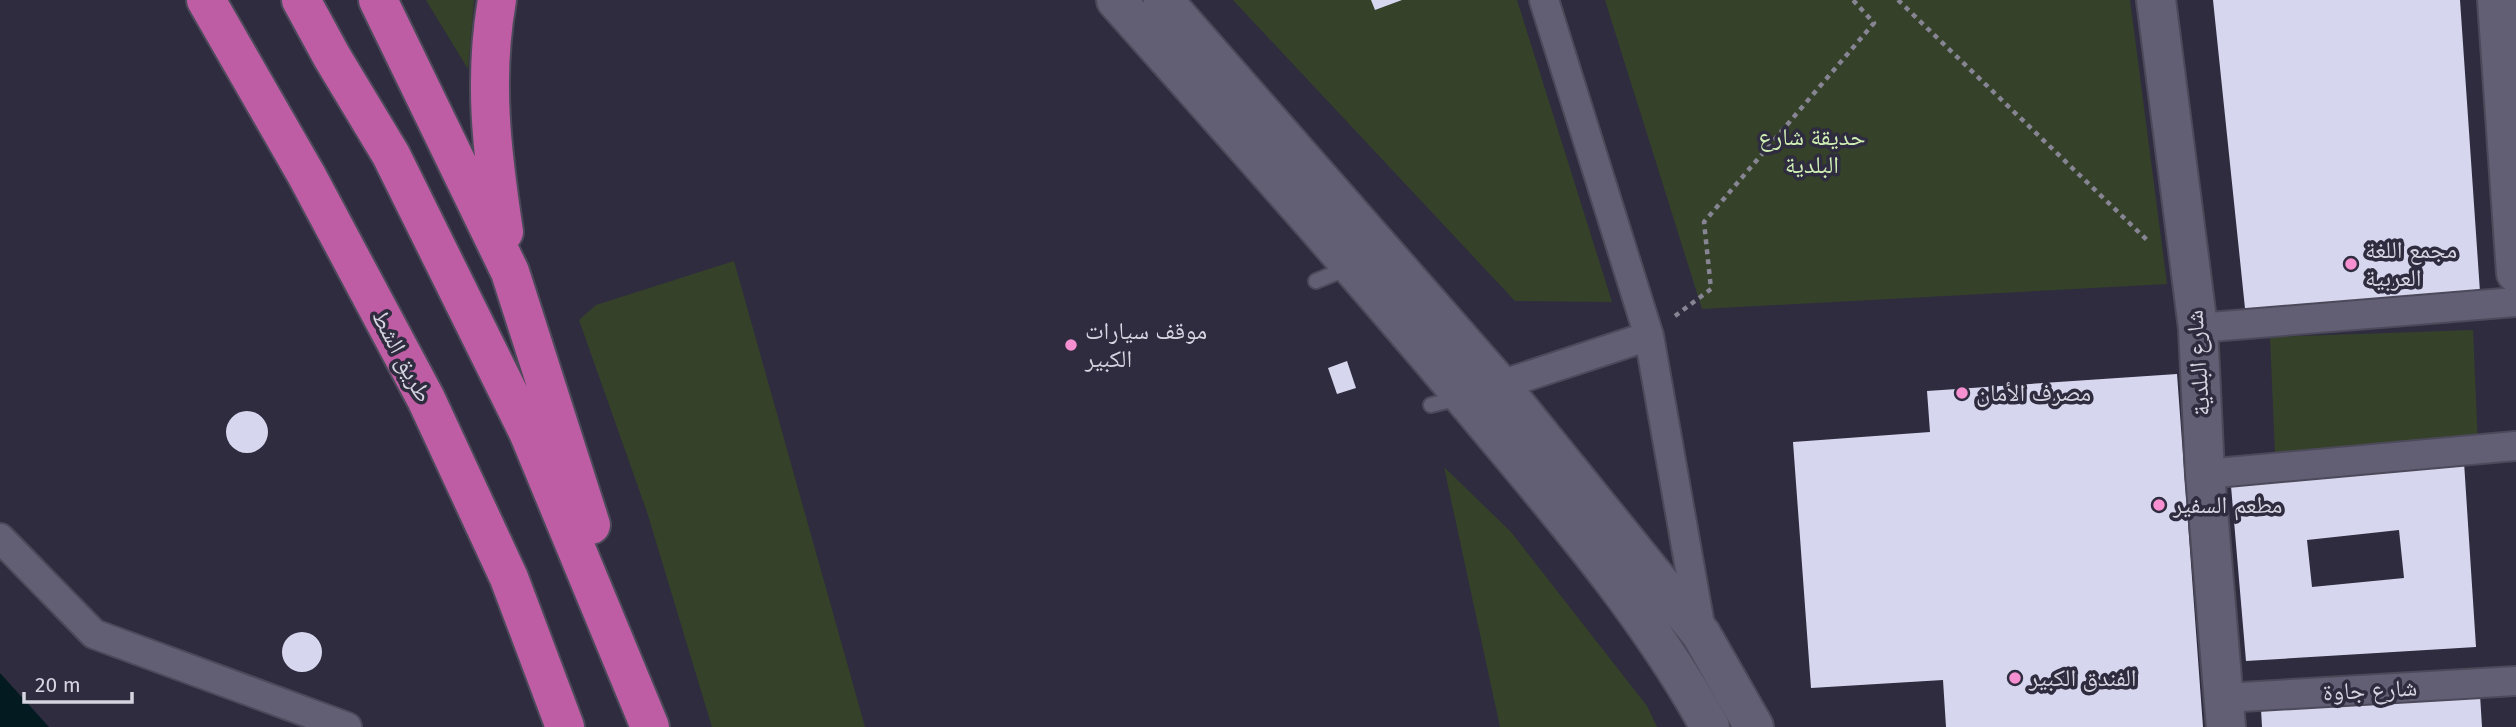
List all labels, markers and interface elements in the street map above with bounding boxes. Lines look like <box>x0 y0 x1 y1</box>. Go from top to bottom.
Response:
park label: حديقة شارع البلدية <box>1759 123 1866 179</box>
place label: مجمع اللغة العربية <box>2365 236 2457 292</box>
marker: مجمع اللغة العربية <box>2343 256 2359 272</box>
street label: طريق الشط <box>366 305 438 407</box>
street label: شارع البلدية <box>2180 309 2217 417</box>
place label: موقف سيارات الكبير <box>1084 317 1207 373</box>
marker: موقف سيارات الكبير <box>1063 337 1079 353</box>
place label: مصرف الأمان <box>1976 379 2091 407</box>
marker: مصرف الأمان <box>1954 385 1970 401</box>
place label: مطعم السفير <box>2172 491 2282 521</box>
marker: مطعم السفير <box>2151 497 2167 513</box>
scale bar <box>24 660 133 704</box>
place label: الفندق الكبير <box>2028 664 2137 692</box>
marker: الفندق الكبير <box>2007 670 2023 686</box>
text: 20 m <box>35 672 81 698</box>
street label: شارع جاوة <box>2322 674 2418 707</box>

